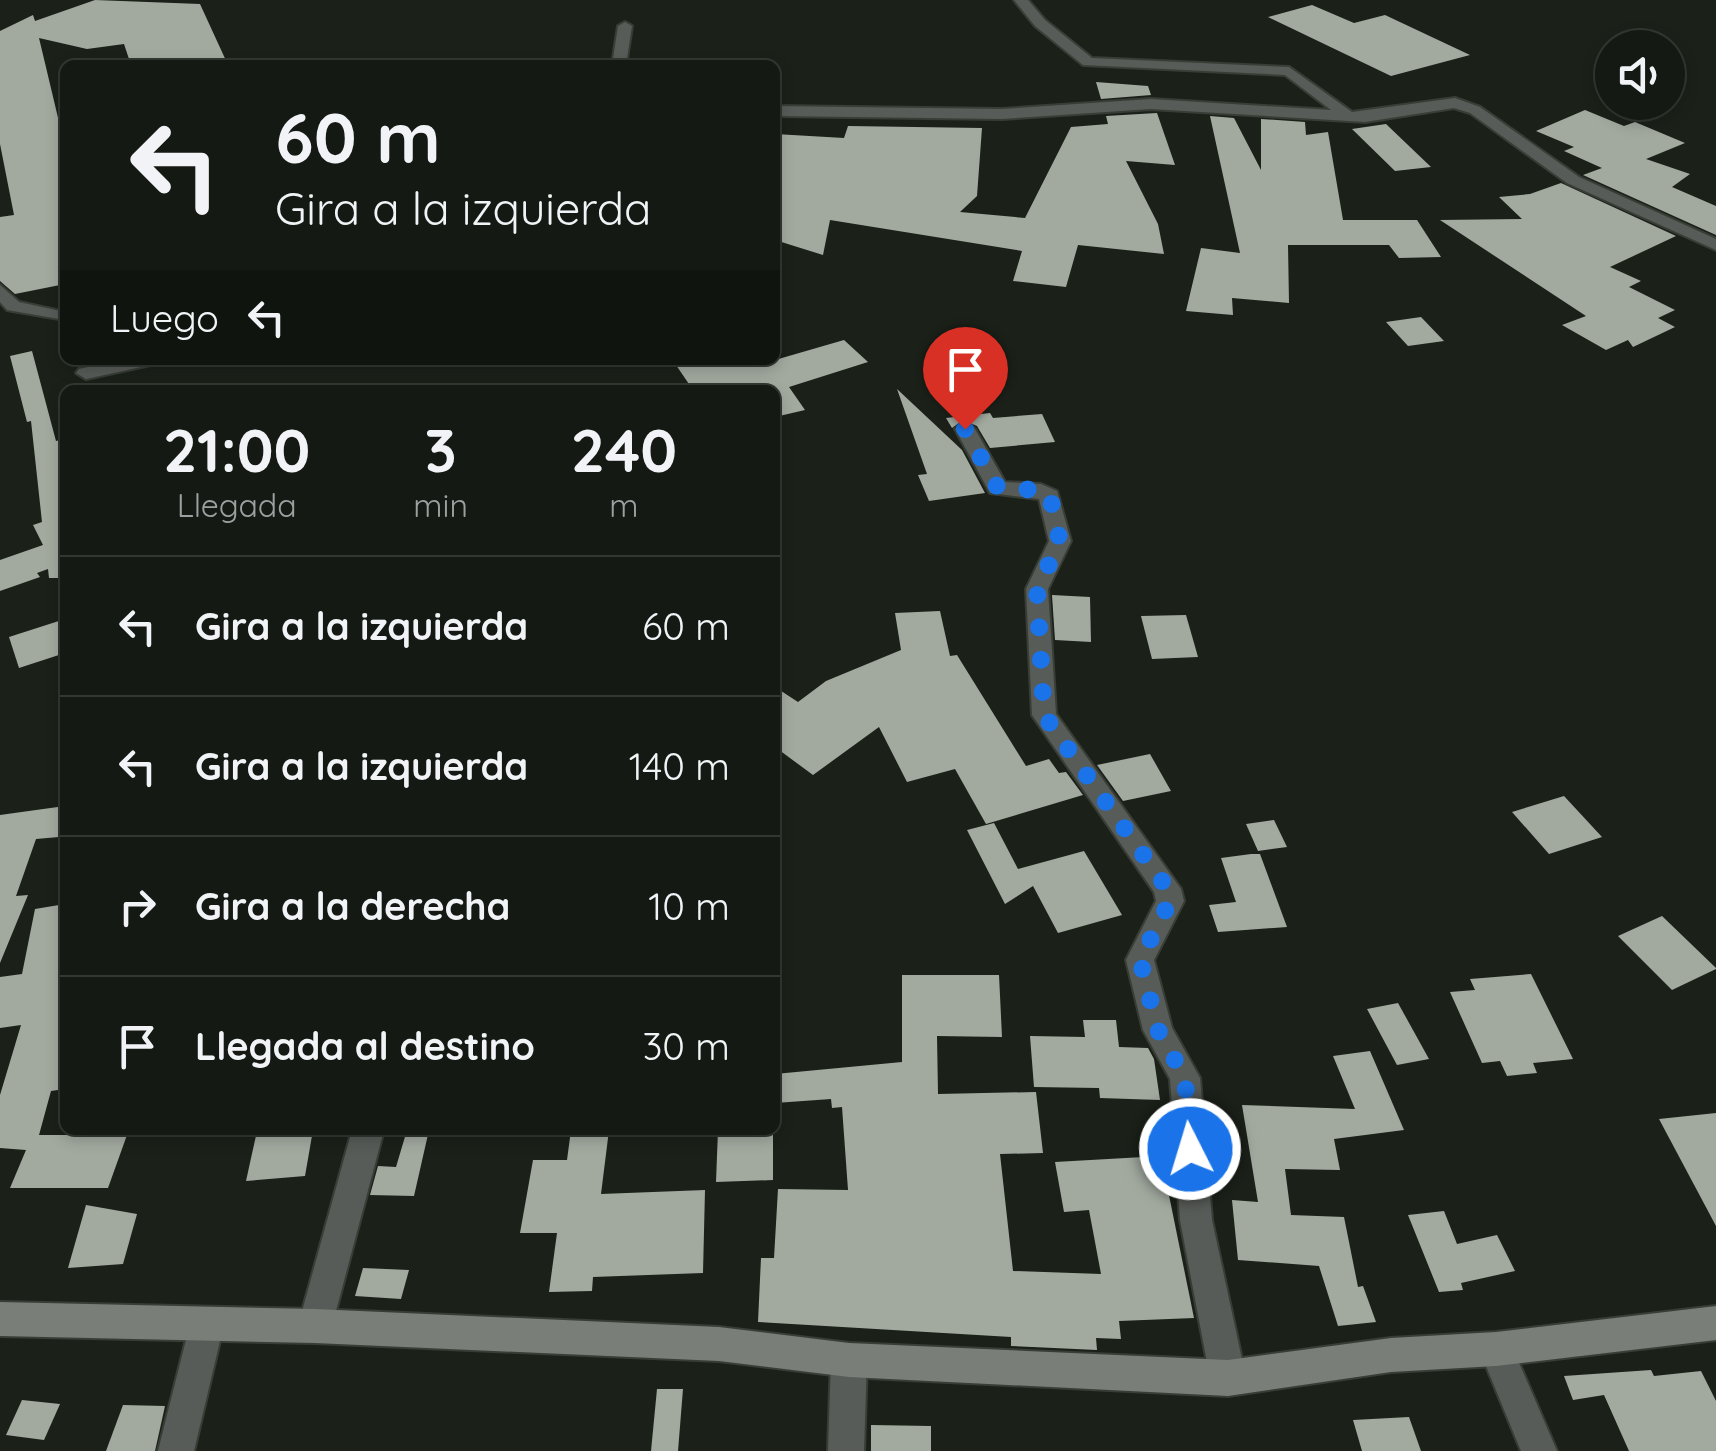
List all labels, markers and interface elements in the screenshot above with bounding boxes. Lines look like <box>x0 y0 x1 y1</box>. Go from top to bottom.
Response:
map controls <box>1595 30 1685 120</box>
button: sound <box>1595 30 1685 120</box>
text: 60 m <box>275 93 441 181</box>
icon: left <box>110 100 240 230</box>
text: Gira a la izquierda <box>275 180 651 236</box>
icon: left <box>239 290 294 345</box>
text: Luego <box>110 294 219 342</box>
pin <box>923 327 1008 430</box>
icon: arrive <box>938 342 993 397</box>
text: 21:00 <box>163 412 310 487</box>
text: 3 <box>425 412 457 487</box>
text: 240 <box>571 412 677 487</box>
text: Llegada <box>177 485 297 525</box>
text: min <box>413 485 468 525</box>
text: m <box>609 485 639 525</box>
icon: left <box>110 599 165 654</box>
text: Gira a la izquierda <box>195 602 528 650</box>
text: 60 m <box>642 602 730 650</box>
icon: left <box>110 739 165 794</box>
text: Gira a la izquierda <box>195 742 528 790</box>
text: 140 m <box>629 742 730 790</box>
icon: right <box>110 879 165 934</box>
text: Gira a la derecha <box>195 882 510 930</box>
text: 10 m <box>648 882 730 930</box>
icon: arrive <box>110 1019 165 1074</box>
text: Llegada al destino <box>195 1022 535 1070</box>
text: 30 m <box>642 1022 730 1070</box>
position arrow <box>1138 1097 1242 1201</box>

